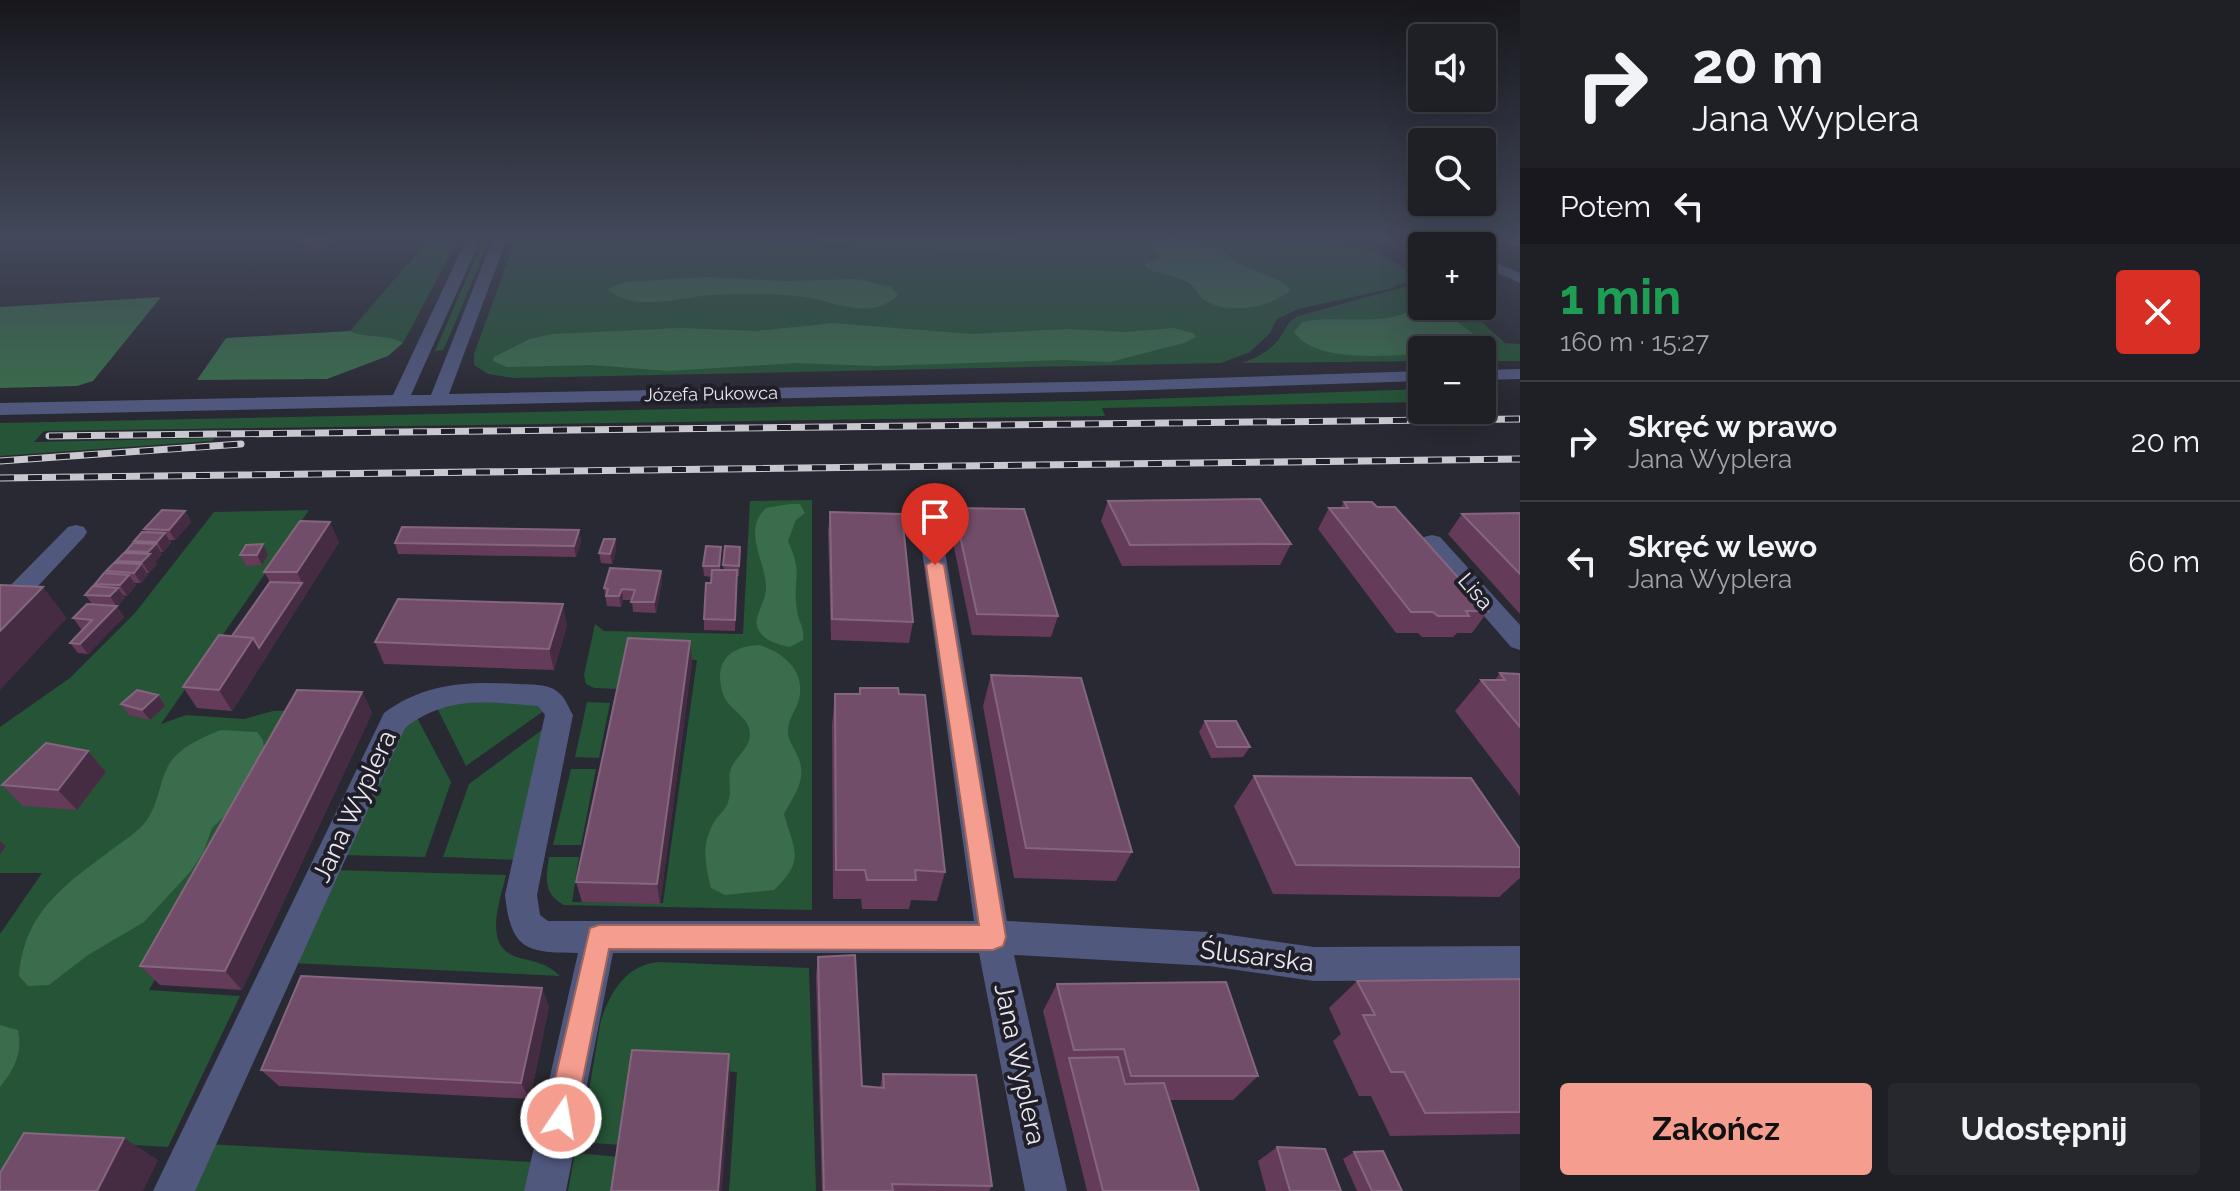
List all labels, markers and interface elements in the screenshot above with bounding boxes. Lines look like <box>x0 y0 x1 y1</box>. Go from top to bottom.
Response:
map controls <box>1408 24 1496 424</box>
button: sound <box>1408 24 1496 112</box>
text: 20 m <box>1692 30 1824 96</box>
icon: right <box>1560 32 1664 136</box>
text: Jana Wyplera <box>1692 97 1919 139</box>
button: search <box>1408 128 1496 216</box>
icon: left <box>1667 184 1711 228</box>
text: Potem <box>1560 189 1651 224</box>
button: + <box>1408 232 1496 320</box>
text: 1 min <box>1560 269 1681 325</box>
button: close <box>2116 270 2200 354</box>
text: 160 m · 15:27 <box>1560 327 1709 357</box>
button: − <box>1408 336 1496 424</box>
street label: Józefa Pukowca <box>644 382 778 405</box>
text: Skręć w prawo <box>1628 409 1837 444</box>
icon: right <box>1560 419 1604 463</box>
text: 20 m <box>2131 424 2200 459</box>
text: Jana Wyplera <box>1628 444 1792 474</box>
pin <box>901 483 969 565</box>
icon: arrive <box>913 495 957 539</box>
text: Skręć w lewo <box>1628 529 1817 564</box>
icon: left <box>1560 539 1604 583</box>
text: 60 m <box>2128 544 2200 579</box>
text: Jana Wyplera <box>1628 564 1792 594</box>
street label: Lisa <box>1453 567 1499 615</box>
street label: Jana Wyplera <box>306 725 402 887</box>
street label: Ślusarska <box>1198 933 1316 978</box>
street label: Jana Wyplera <box>988 981 1052 1147</box>
position arrow <box>519 1076 603 1160</box>
button: Zakończ <box>1560 1083 1872 1175</box>
button: Udostępnij <box>1888 1083 2200 1175</box>

